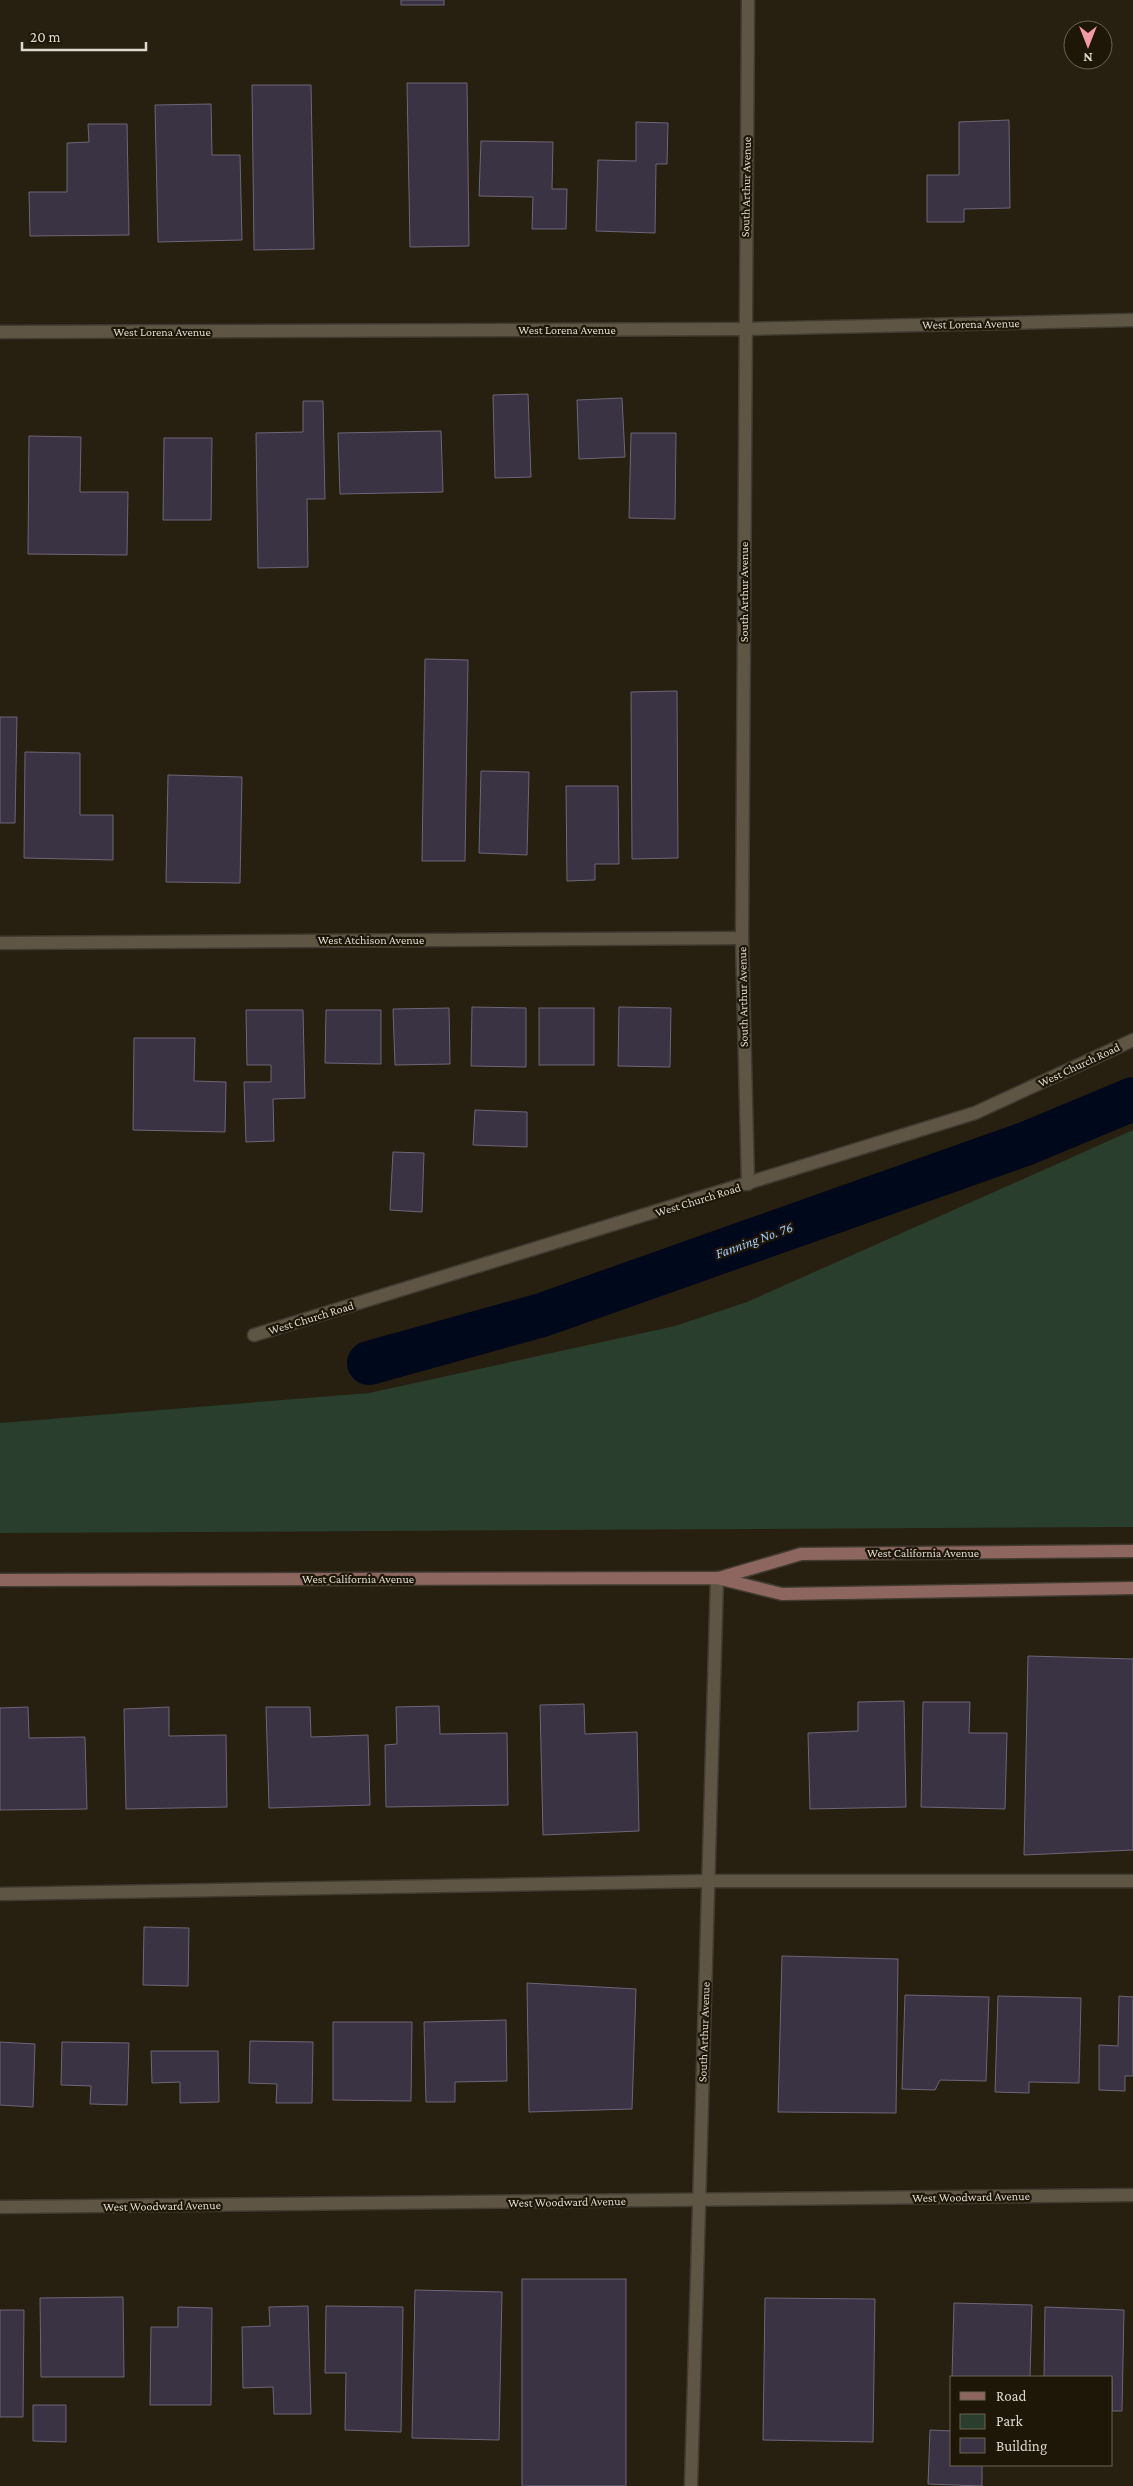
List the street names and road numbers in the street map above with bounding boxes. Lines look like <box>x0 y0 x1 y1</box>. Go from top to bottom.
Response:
street label: South Arthur Avenue <box>738 137 754 237</box>
street label: West Lorena Avenue <box>922 316 1020 332</box>
street label: West Lorena Avenue <box>518 323 616 337</box>
street label: West Lorena Avenue <box>113 325 211 339</box>
street label: South Arthur Avenue <box>737 542 751 642</box>
street label: West Atchison Avenue <box>318 933 424 947</box>
street label: South Arthur Avenue <box>735 947 751 1047</box>
street label: West Church Road <box>1036 1040 1123 1090</box>
street label: West Church Road <box>654 1180 743 1220</box>
street label: West Church Road <box>267 1298 356 1338</box>
street label: West California Avenue <box>867 1546 979 1560</box>
street label: West California Avenue <box>302 1572 414 1586</box>
street label: South Arthur Avenue <box>695 1982 713 2082</box>
street label: West Woodward Avenue <box>912 2189 1030 2205</box>
street label: West Woodward Avenue <box>508 2194 626 2210</box>
street label: West Woodward Avenue <box>103 2198 221 2214</box>

